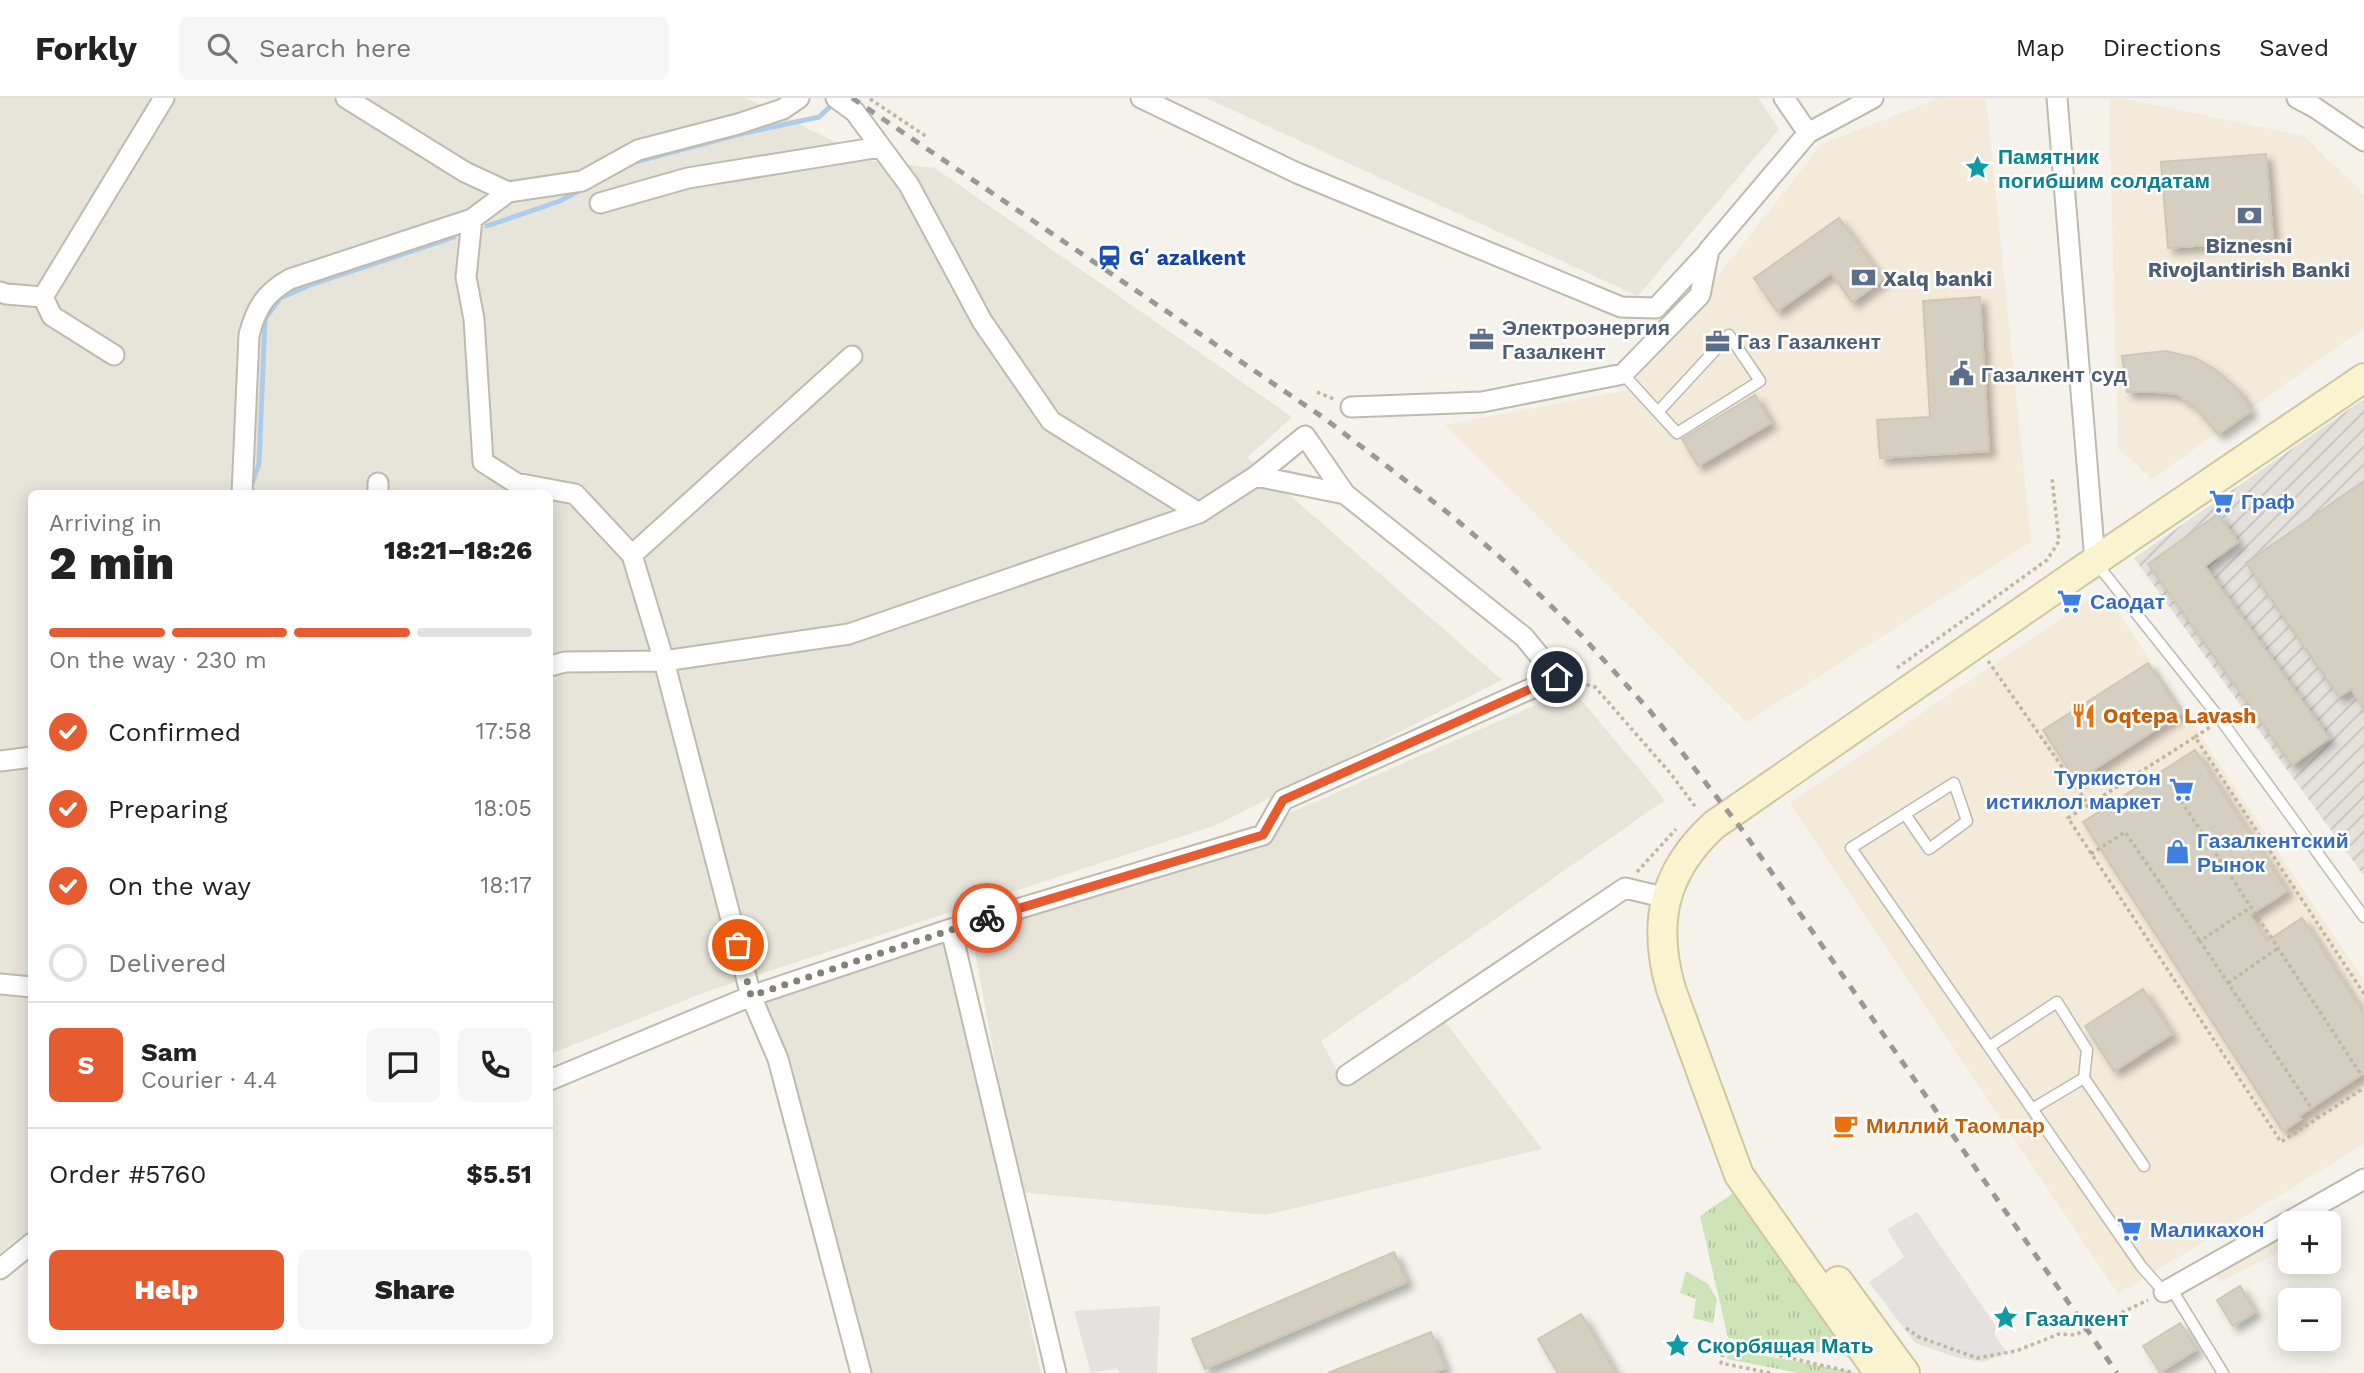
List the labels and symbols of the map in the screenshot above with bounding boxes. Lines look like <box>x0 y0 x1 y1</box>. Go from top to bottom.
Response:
place label: Памятник погибшим солдатам <box>1998 144 2210 193</box>
place icon: Памятник погибшим солдатам <box>1964 154 1992 182</box>
bank icon: Biznesni Rivojlantirish Banki <box>2235 202 2263 230</box>
place label: Biznesni Rivojlantirish Banki <box>2148 233 2350 282</box>
station icon: Gʻazalkent <box>1095 243 1123 271</box>
place label: Gʻazalkent <box>1129 245 1246 270</box>
bank icon: Xalq banki <box>1849 264 1877 292</box>
place label: Xalq banki <box>1883 266 1992 291</box>
place label: Электроэнергия Газалкент <box>1502 315 1670 364</box>
office icon: Электроэнергия Газалкент <box>1468 325 1496 353</box>
office icon: Газ Газалкент <box>1703 327 1731 355</box>
place label: Газ Газалкент <box>1737 329 1881 354</box>
public building icon: Газалкент суд <box>1947 360 1975 388</box>
place label: Газалкент суд <box>1981 362 2127 387</box>
supermarket icon: Граф <box>2207 487 2235 515</box>
place label: Граф <box>2241 489 2295 514</box>
supermarket icon: Саодат <box>2056 587 2084 615</box>
place label: Саодат <box>2090 589 2165 614</box>
pin <box>1527 647 1587 707</box>
restaurant icon: Oqtepa Lavash <box>2069 701 2097 729</box>
place label: Oqtepa Lavash <box>2103 703 2256 728</box>
place label: Туркистон истиклол маркет <box>1986 765 2161 814</box>
supermarket icon: Туркистон истиклол маркет <box>2167 775 2195 803</box>
place label: Газалкентский Рынок <box>2197 828 2349 877</box>
shop icon: Газалкентский Рынок <box>2163 838 2191 866</box>
courier <box>952 883 1022 953</box>
pin <box>708 915 768 975</box>
cafe icon: Миллий Таомлар <box>1832 1111 1860 1139</box>
place label: Миллий Таомлар <box>1866 1113 2045 1138</box>
supermarket icon: Маликахон <box>2116 1215 2144 1243</box>
place label: Маликахон <box>2150 1217 2265 1242</box>
place icon: Газалкент <box>1991 1304 2019 1332</box>
place label: Газалкент <box>2025 1306 2129 1331</box>
place icon: Скорбящая Мать <box>1663 1331 1691 1359</box>
place label: Скорбящая Мать <box>1697 1333 1874 1358</box>

